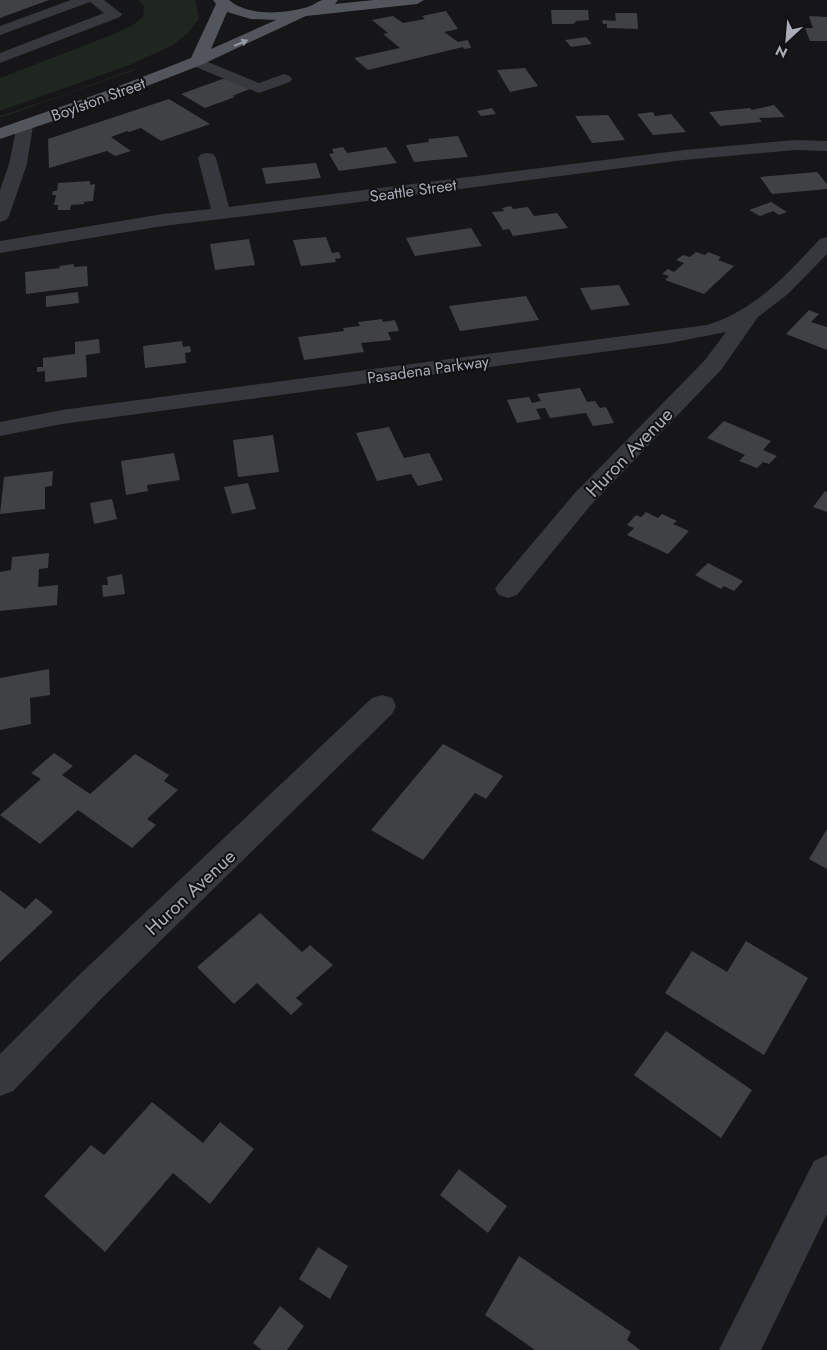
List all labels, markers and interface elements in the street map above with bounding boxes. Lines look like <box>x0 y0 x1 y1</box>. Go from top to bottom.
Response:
north arrow <box>762 15 812 65</box>
one-way arrow <box>233 39 248 46</box>
text: N <box>772 40 791 63</box>
street label: Boylston Street <box>48 72 149 127</box>
street label: Seattle Street <box>368 173 458 208</box>
street label: Pasadena Parkway <box>366 349 491 389</box>
street label: Huron Avenue <box>580 401 679 503</box>
street label: Huron Avenue <box>139 843 242 941</box>

